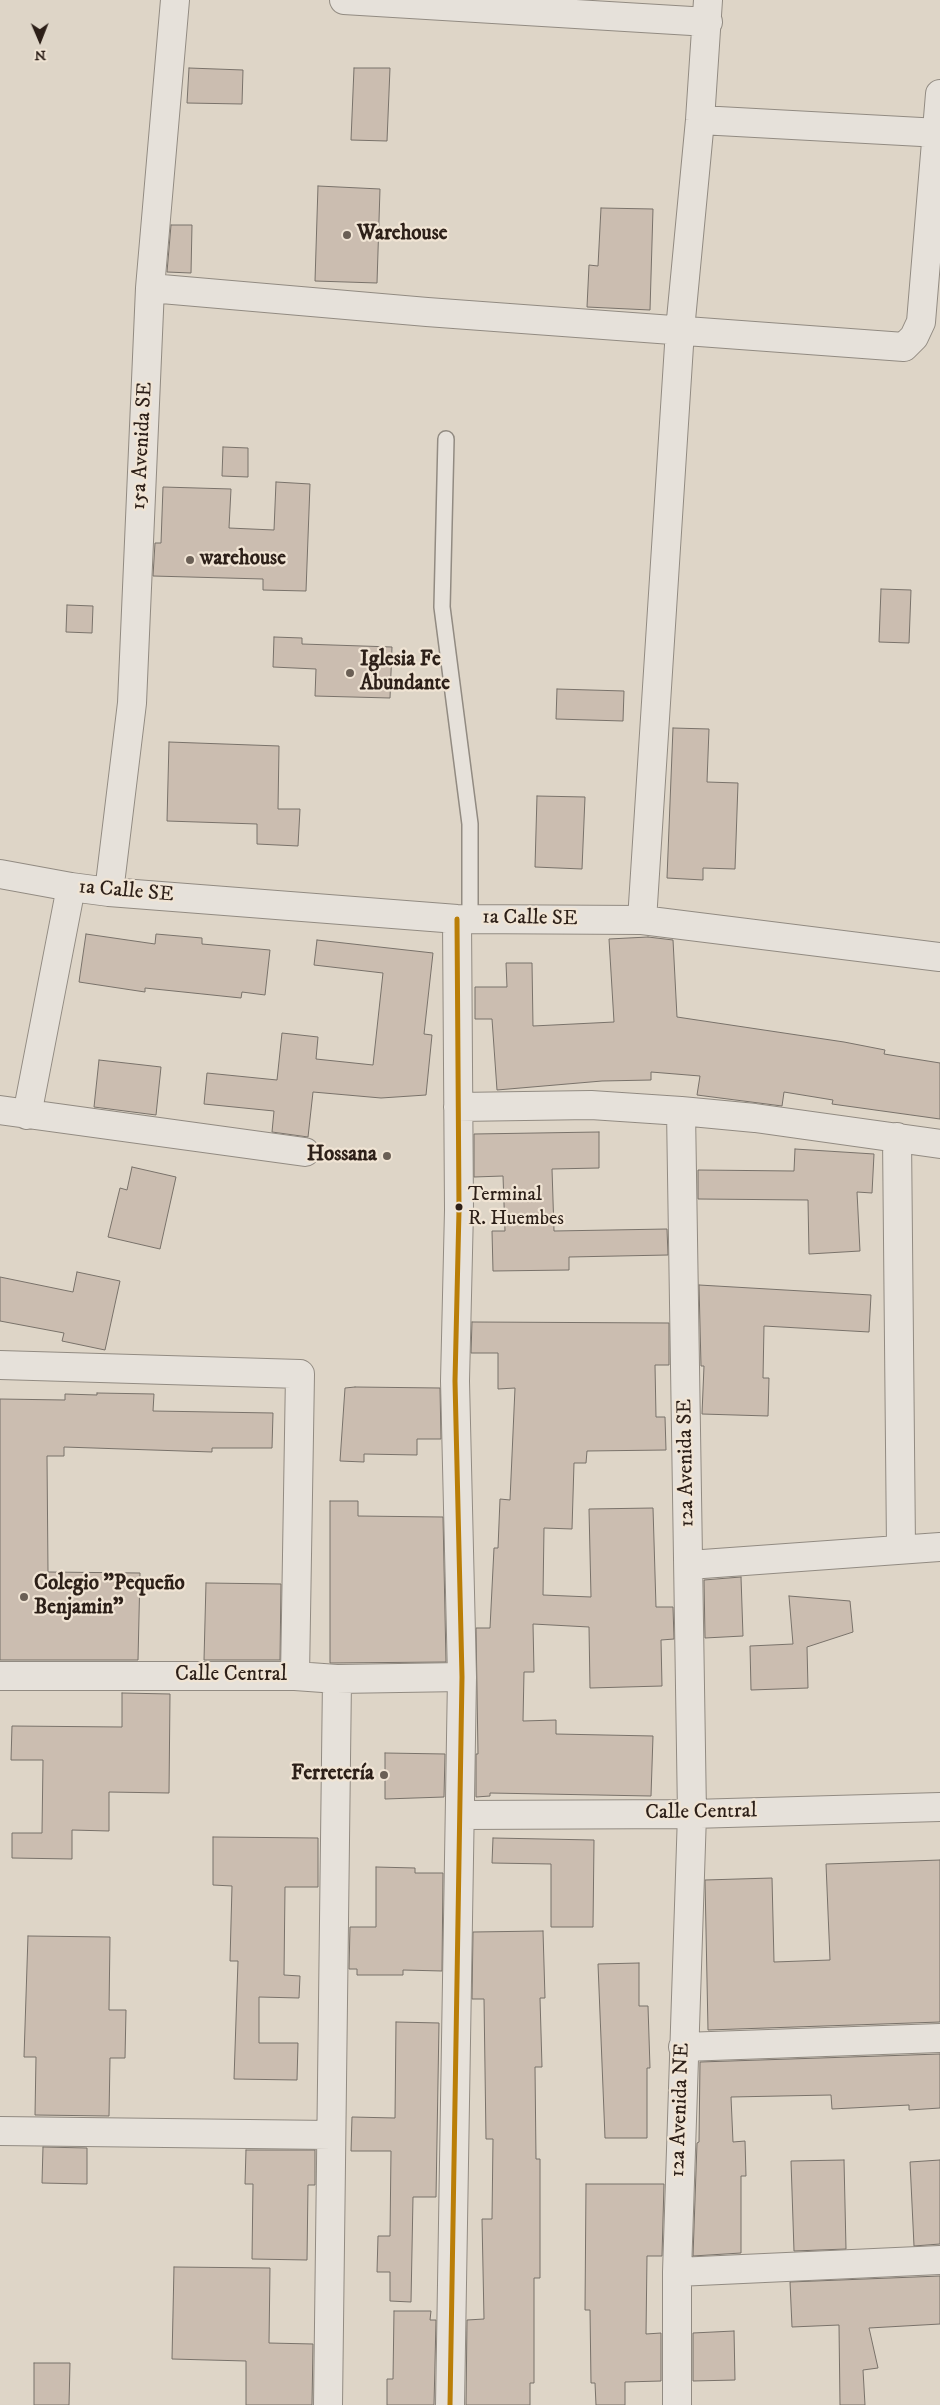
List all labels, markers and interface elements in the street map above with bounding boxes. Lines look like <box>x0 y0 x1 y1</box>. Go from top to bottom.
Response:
north arrow <box>15 15 65 65</box>
text: N <box>34 46 46 64</box>
place label: Warehouse <box>357 222 447 248</box>
marker: Warehouse <box>341 229 353 241</box>
street label: 15a Avenida SE <box>127 381 159 511</box>
place label: warehouse <box>200 547 286 573</box>
marker: warehouse <box>184 554 196 566</box>
place label: Iglesia Fe Abundante <box>360 648 450 698</box>
marker: Iglesia Fe Abundante <box>344 667 356 679</box>
street label: 1a Calle SE <box>77 875 175 909</box>
street label: 1a Calle SE <box>482 906 578 932</box>
place label: Hossana <box>307 1143 377 1169</box>
marker: Hossana <box>381 1150 393 1162</box>
place label: Terminal R. Huembes <box>468 1184 564 1231</box>
marker: Terminal R. Huembes <box>454 1202 464 1212</box>
street label: 12a Avenida SE <box>673 1399 701 1527</box>
place label: Colegio "Pequeño Benjamin" <box>34 1572 185 1622</box>
marker: Colegio "Pequeño Benjamin" <box>18 1591 30 1603</box>
street label: Calle Central <box>175 1663 287 1689</box>
place label: Ferretería <box>291 1762 374 1788</box>
marker: Ferretería <box>378 1769 390 1781</box>
street label: Calle Central <box>645 1799 757 1827</box>
street label: 12a Avenida NE <box>666 2042 696 2178</box>

